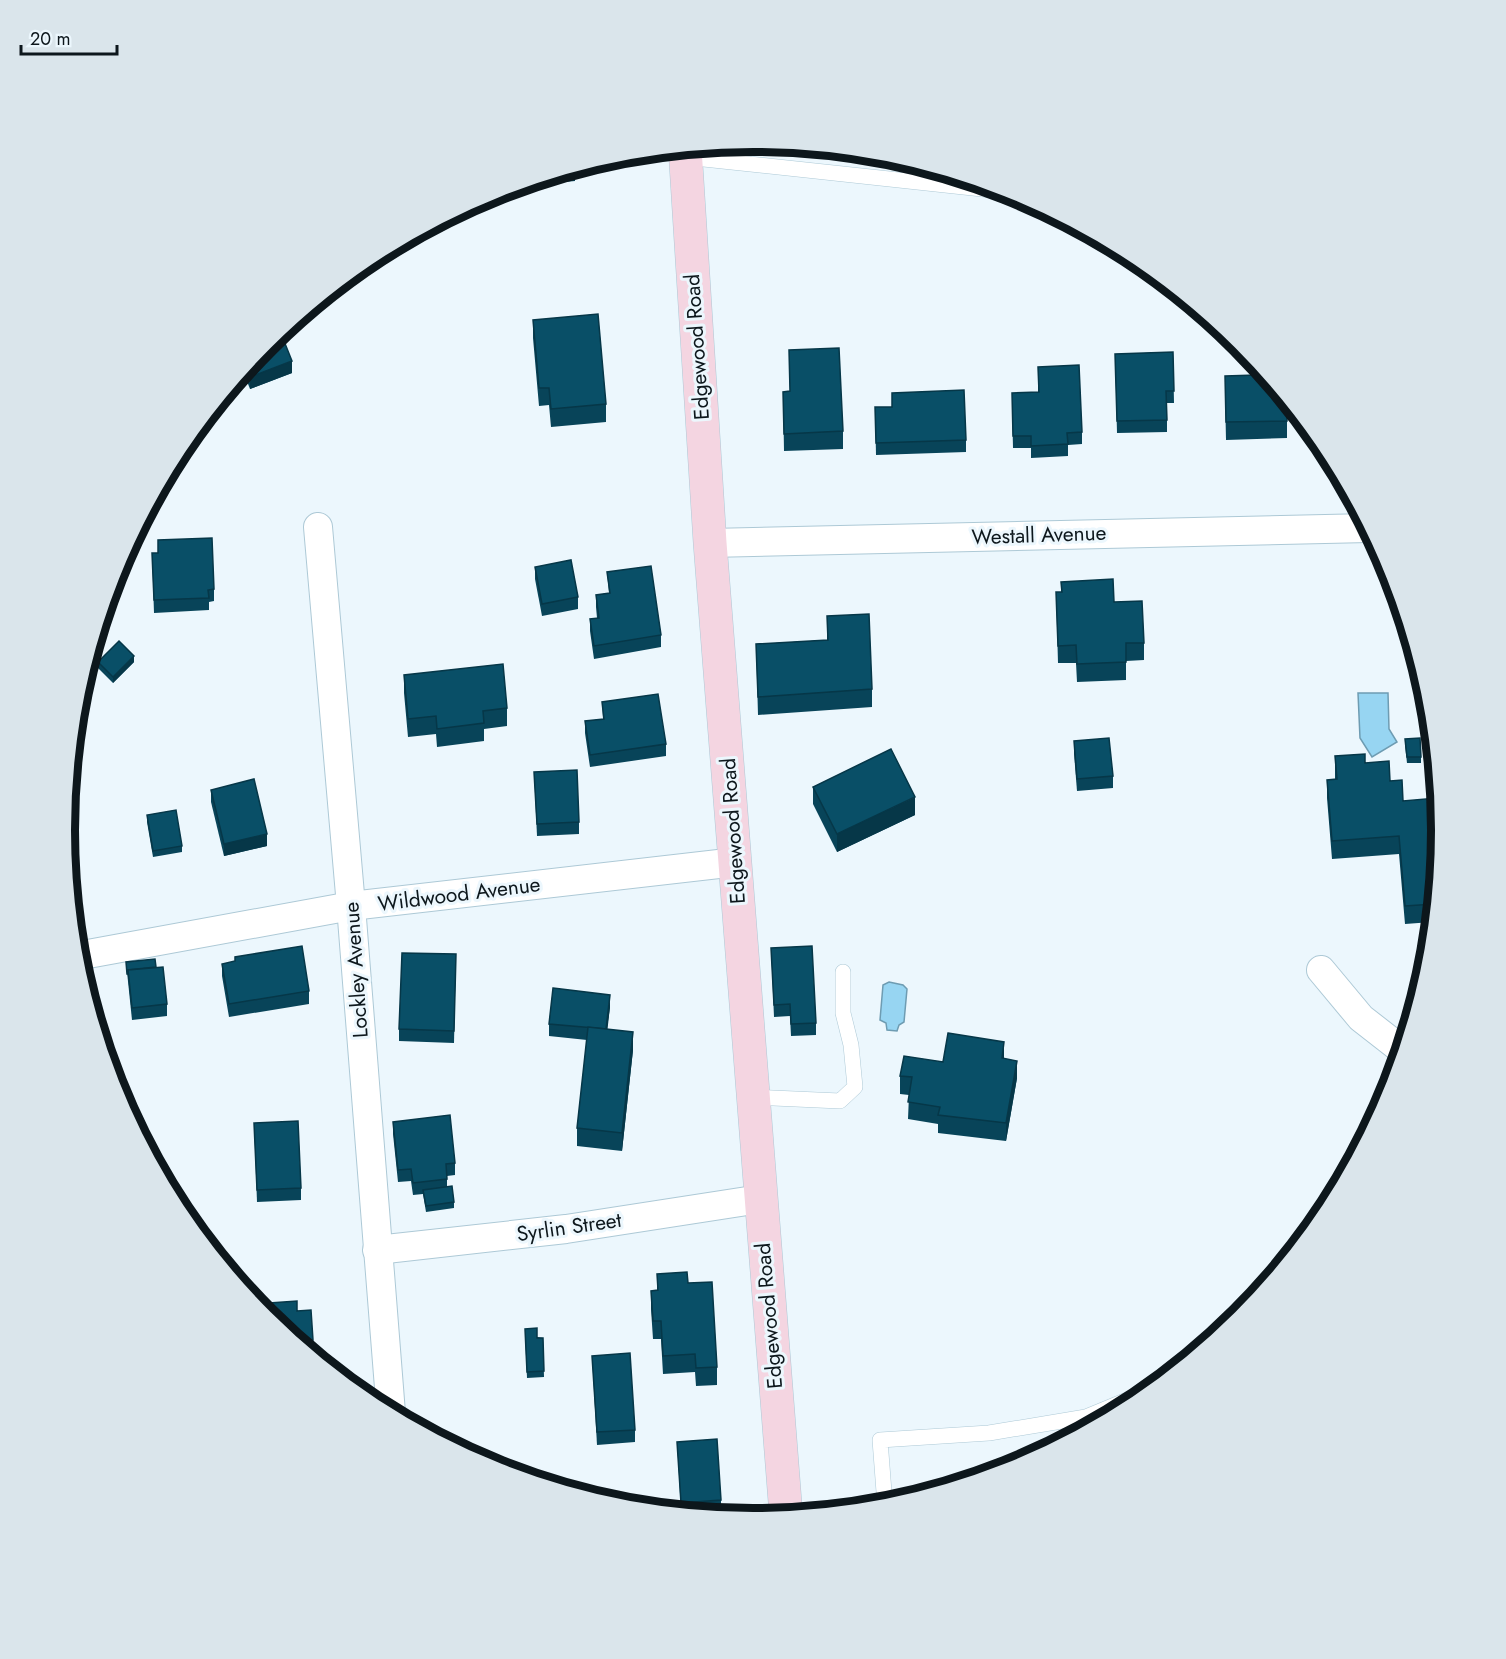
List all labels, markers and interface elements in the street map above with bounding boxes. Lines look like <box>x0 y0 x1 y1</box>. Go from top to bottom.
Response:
scale bar <box>21 18 117 56</box>
text: 20 m <box>30 26 70 52</box>
street label: Edgewood Road <box>677 273 717 421</box>
street label: Westall Avenue <box>971 518 1107 552</box>
street label: Edgewood Road <box>713 757 753 905</box>
street label: Wildwood Avenue <box>376 869 542 919</box>
street label: Lockley Avenue <box>336 901 376 1039</box>
street label: Syrlin Street <box>515 1205 623 1249</box>
street label: Edgewood Road <box>748 1242 790 1390</box>

